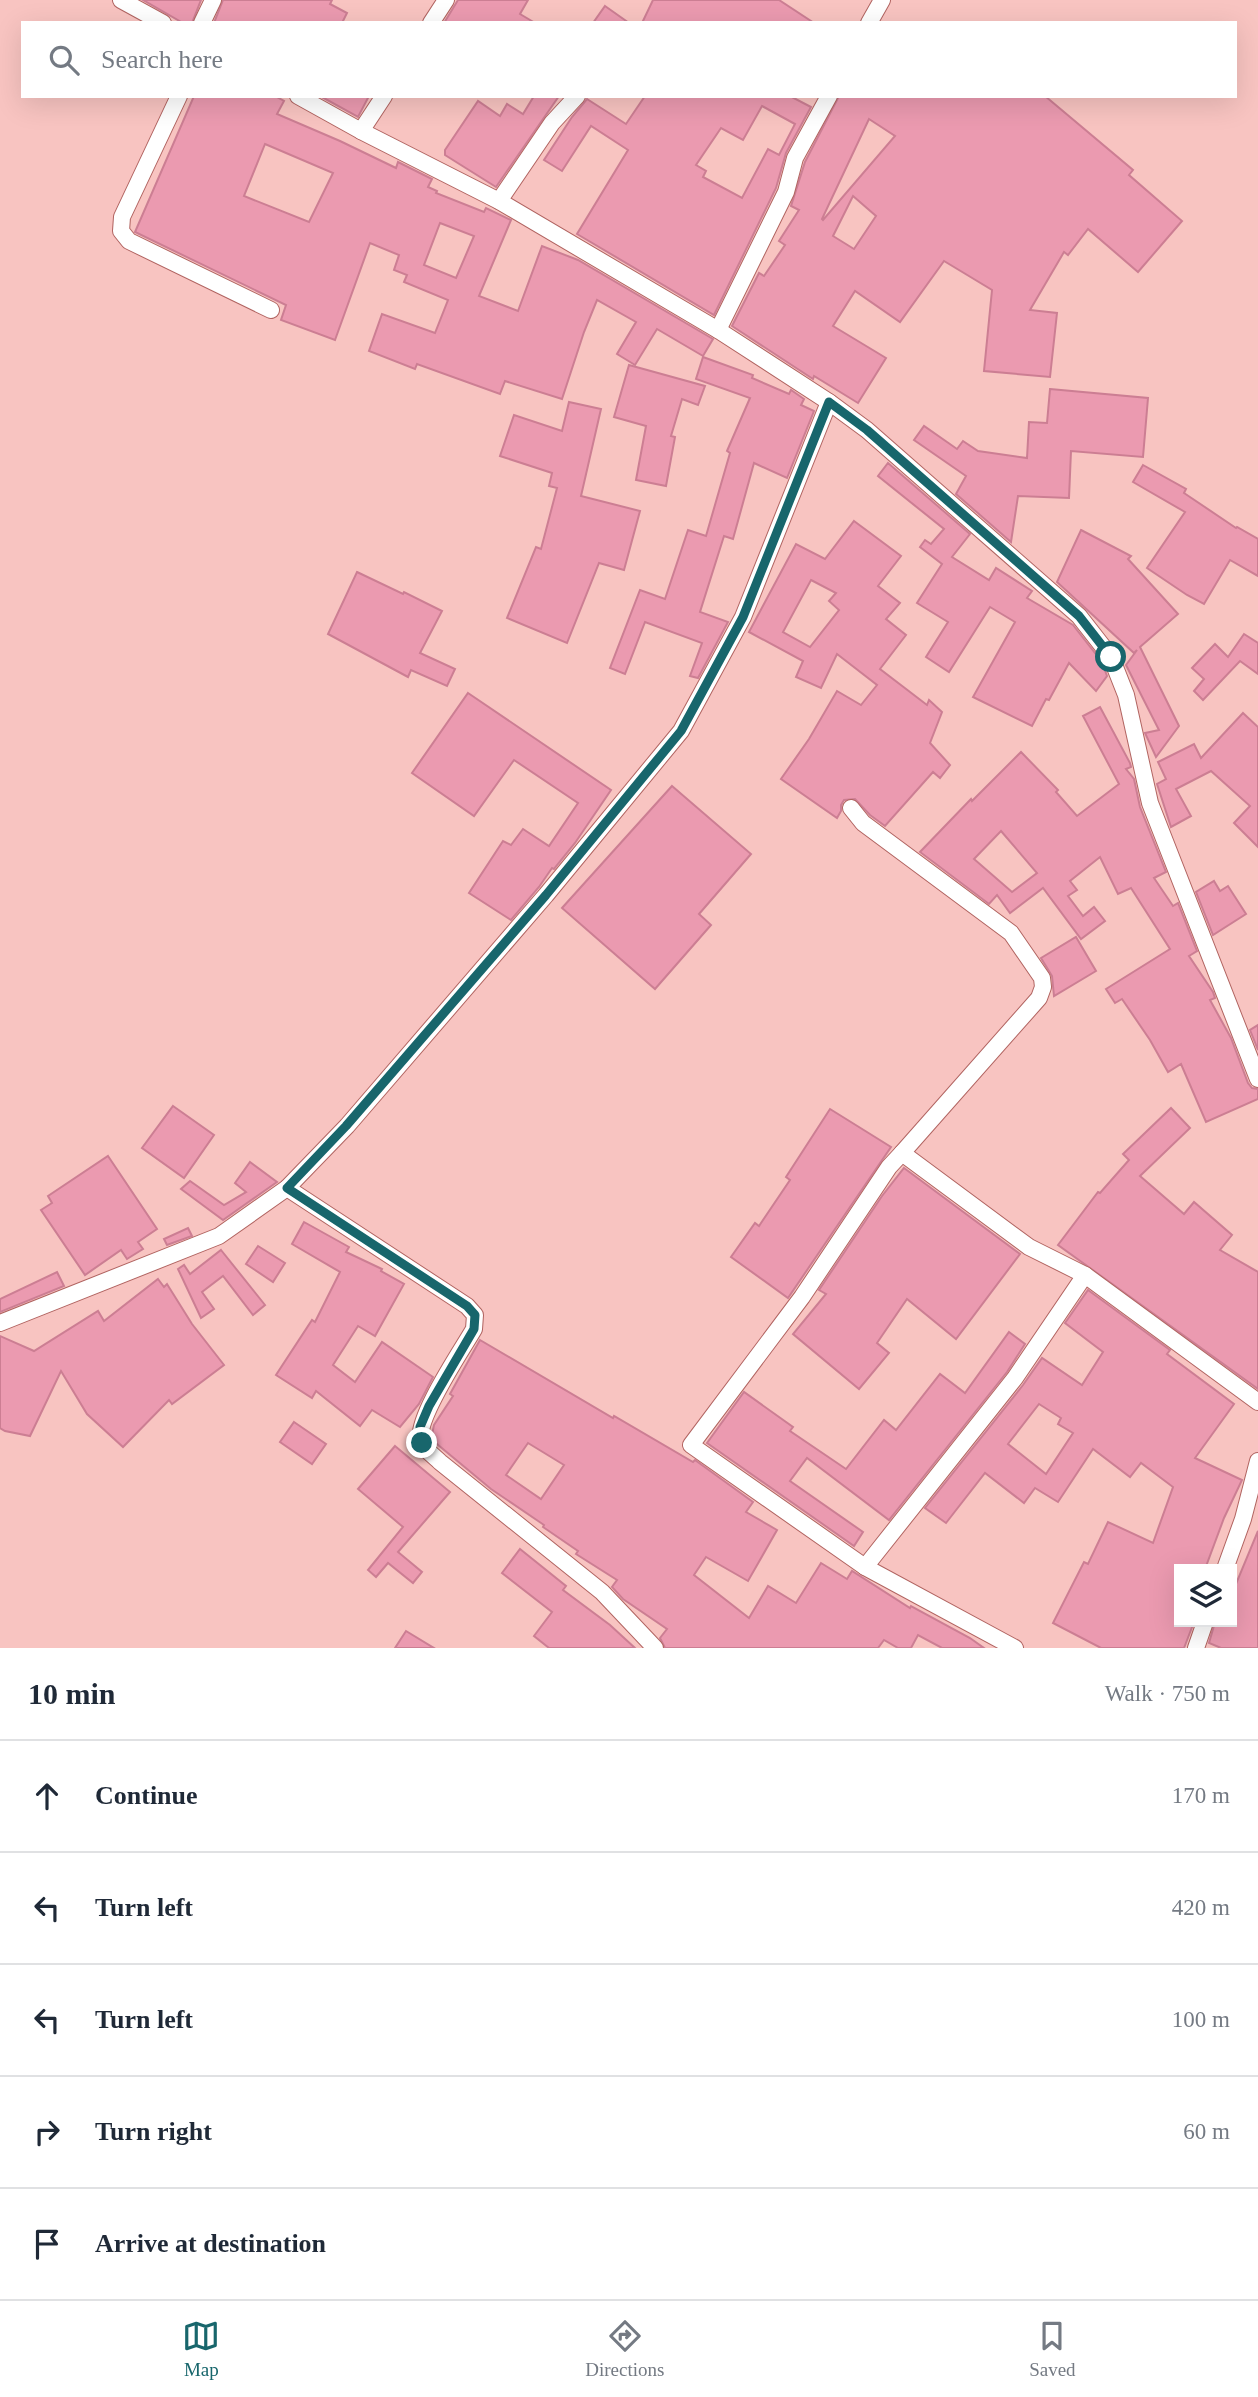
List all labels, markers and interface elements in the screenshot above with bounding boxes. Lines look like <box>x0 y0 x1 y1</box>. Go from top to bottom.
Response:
search box <box>21 21 1237 98</box>
icon: search <box>45 41 83 79</box>
text: Search here <box>101 45 223 74</box>
route start <box>1095 641 1126 672</box>
route end <box>406 1427 437 1458</box>
map controls <box>1174 1564 1237 1627</box>
button: layers <box>1174 1564 1237 1627</box>
text: 10 min <box>28 1677 116 1710</box>
text: Walk · 750 m <box>1105 1681 1230 1706</box>
icon: ahead <box>28 1777 66 1815</box>
text: Continue <box>95 1781 198 1810</box>
text: 170 m <box>1172 1783 1230 1808</box>
icon: left <box>28 1889 66 1927</box>
text: Turn left <box>95 1893 193 1922</box>
text: 420 m <box>1172 1895 1230 1920</box>
icon: left <box>28 2001 66 2039</box>
text: Turn left <box>95 2005 193 2034</box>
text: 100 m <box>1172 2007 1230 2032</box>
icon: right <box>28 2113 66 2151</box>
text: Turn right <box>95 2117 212 2146</box>
text: 60 m <box>1183 2119 1230 2144</box>
icon: arrive <box>28 2225 66 2263</box>
text: Arrive at destination <box>95 2229 326 2258</box>
tab: Map <box>182 2317 220 2381</box>
tab: Directions <box>585 2317 664 2381</box>
tab: Saved <box>1029 2317 1076 2381</box>

